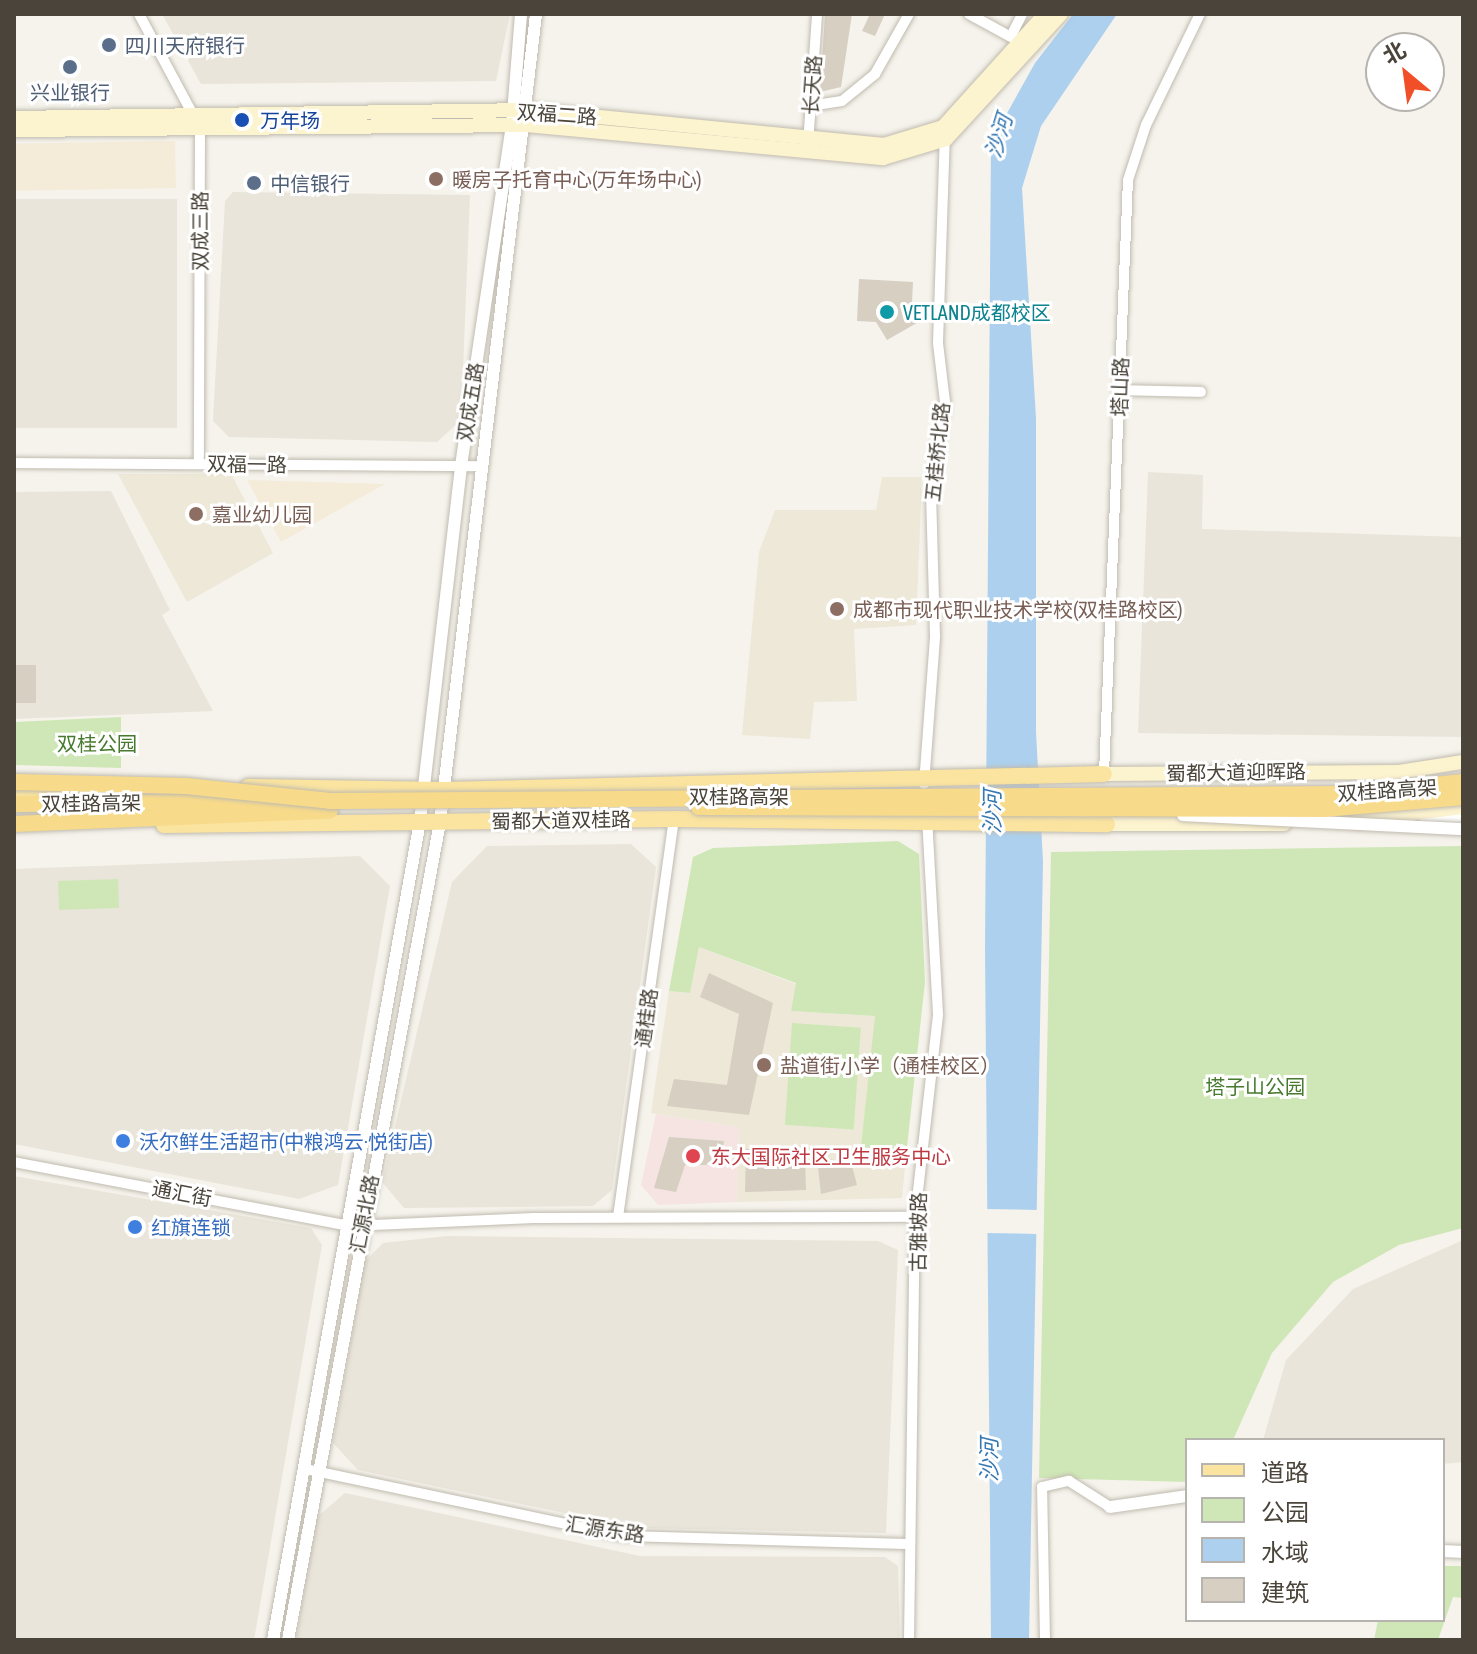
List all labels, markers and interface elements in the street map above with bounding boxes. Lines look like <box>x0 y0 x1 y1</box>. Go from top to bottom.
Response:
north arrow <box>1365 32 1445 112</box>
place label: 四川天府银行 <box>125 33 245 57</box>
marker: 四川天府银行 <box>100 36 118 54</box>
text: 北 <box>1378 36 1410 69</box>
street label: 长天路 <box>798 54 826 116</box>
marker: 兴业银行 <box>61 58 79 76</box>
place label: 兴业银行 <box>30 80 110 104</box>
street label: 双福二路 <box>516 99 598 129</box>
place label: 万年场 <box>260 108 320 132</box>
marker: 万年场 <box>231 109 253 131</box>
water label: 沙河 <box>980 111 1018 161</box>
place label: 暖房子托育中心(万年场中心) <box>452 167 702 191</box>
marker: 暖房子托育中心(万年场中心) <box>427 170 445 188</box>
place label: 中信银行 <box>270 171 350 195</box>
marker: 中信银行 <box>245 174 263 192</box>
street label: 双成三路 <box>188 191 212 271</box>
place label: VETLAND成都校区 <box>903 300 1051 324</box>
marker: VETLAND成都校区 <box>878 303 896 321</box>
street label: 塔山路 <box>1107 357 1133 417</box>
street label: 双成五路 <box>452 361 488 443</box>
street label: 五桂桥北路 <box>920 401 954 503</box>
street label: 双福一路 <box>207 451 287 477</box>
place label: 嘉业幼儿园 <box>212 502 312 526</box>
marker: 嘉业幼儿园 <box>187 505 205 523</box>
place label: 成都市现代职业技术学校(双桂路校区) <box>853 597 1183 621</box>
marker: 成都市现代职业技术学校(双桂路校区) <box>828 600 846 618</box>
park label: 双桂公园 <box>57 731 137 755</box>
street label: 蜀都大道迎晖路 <box>1166 759 1306 785</box>
street label: 双桂路高架 <box>1336 775 1438 805</box>
street label: 双桂路高架 <box>689 784 789 808</box>
street label: 双桂路高架 <box>41 790 141 816</box>
water label: 沙河 <box>980 790 1006 834</box>
street label: 蜀都大道双桂路 <box>491 807 631 833</box>
street label: 通桂路 <box>630 987 662 1049</box>
place label: 盐道街小学（通桂校区） <box>780 1053 1000 1077</box>
marker: 盐道街小学（通桂校区） <box>755 1056 773 1074</box>
park label: 塔子山公园 <box>1205 1074 1305 1098</box>
place label: 沃尔鲜生活超市(中粮鸿云·悦街店) <box>139 1129 433 1153</box>
marker: 沃尔鲜生活超市(中粮鸿云·悦街店) <box>114 1132 132 1150</box>
place label: 东大国际社区卫生服务中心 <box>711 1144 951 1168</box>
marker: 东大国际社区卫生服务中心 <box>682 1145 704 1167</box>
street label: 汇源北路 <box>345 1172 383 1256</box>
street label: 通汇街 <box>150 1175 214 1211</box>
street label: 古雅坡路 <box>905 1192 931 1272</box>
place label: 红旗连锁 <box>151 1215 231 1239</box>
marker: 红旗连锁 <box>126 1218 144 1236</box>
water label: 沙河 <box>977 1438 1003 1482</box>
legend <box>1185 1438 1445 1622</box>
text: 道路 <box>1261 1459 1309 1486</box>
text: 公园 <box>1261 1499 1309 1526</box>
street label: 汇源东路 <box>564 1511 646 1547</box>
text: 水域 <box>1261 1539 1309 1566</box>
text: 建筑 <box>1261 1579 1309 1606</box>

